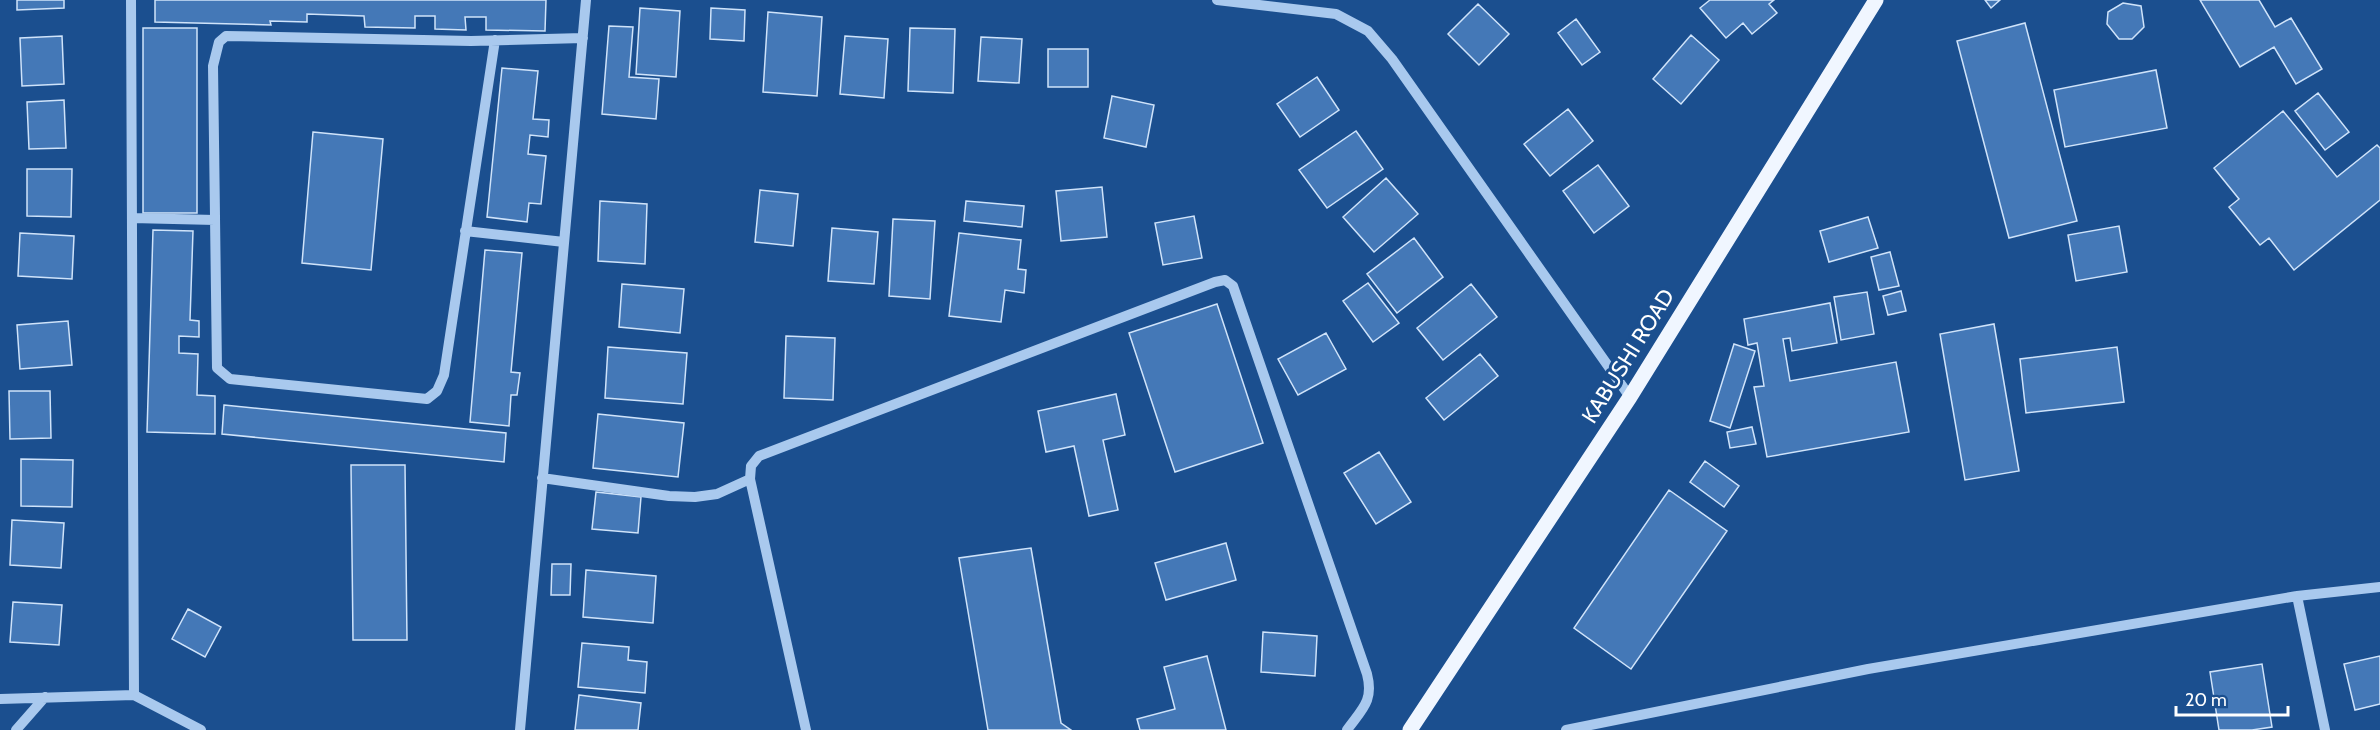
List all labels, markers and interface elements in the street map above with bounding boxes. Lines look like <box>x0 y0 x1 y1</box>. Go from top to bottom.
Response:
street label: KABUSHI ROAD <box>1576 284 1680 428</box>
scale bar <box>2176 679 2288 717</box>
text: 20 m <box>2185 689 2227 711</box>

